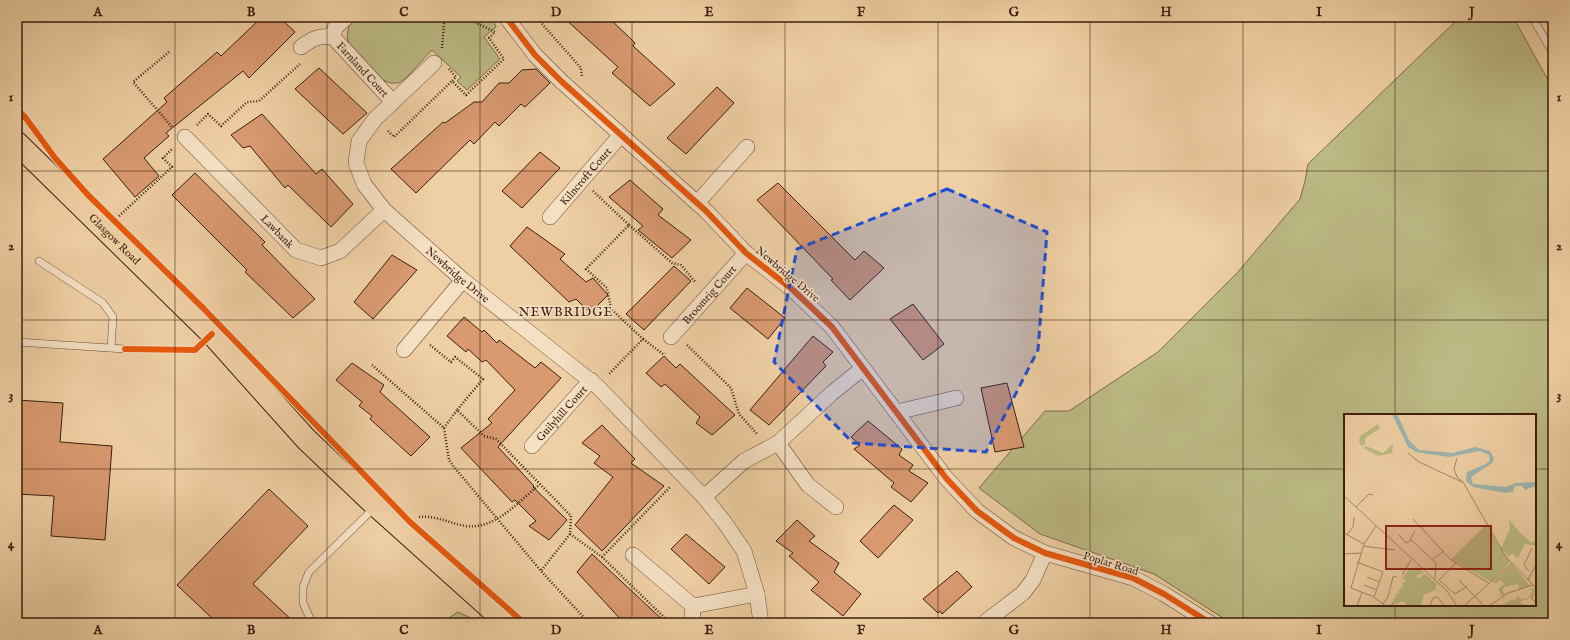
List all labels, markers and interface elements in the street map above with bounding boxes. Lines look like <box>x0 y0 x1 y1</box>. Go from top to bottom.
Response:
text: A <box>93 4 104 21</box>
text: B <box>247 4 256 21</box>
text: C <box>399 4 409 21</box>
text: D <box>551 4 562 21</box>
text: E <box>704 4 714 21</box>
text: F <box>857 4 866 21</box>
text: G <box>1009 4 1020 21</box>
text: H <box>1160 4 1172 21</box>
text: I <box>1316 4 1322 21</box>
text: J <box>1467 4 1475 21</box>
street label: Farnland Court <box>333 39 391 101</box>
text: 1 <box>9 89 14 106</box>
text: 1 <box>1557 89 1562 106</box>
street label: Kilncroft Court <box>557 145 615 209</box>
street label: Glasgow Road <box>85 211 143 268</box>
street label: Lawbank <box>257 212 297 252</box>
text: 2 <box>8 238 14 255</box>
text: 2 <box>1556 238 1562 255</box>
street label: Newbridge Drive <box>422 244 492 306</box>
street label: Newbridge Drive <box>753 244 822 306</box>
street label: Broomrig Court <box>680 263 740 328</box>
district label: NEWBRIDGE <box>518 304 614 321</box>
street label: Guilyhill Court <box>533 383 591 445</box>
text: 3 <box>9 387 14 404</box>
text: 3 <box>1557 387 1562 404</box>
inset map <box>1344 414 1536 606</box>
text: 4 <box>8 536 15 553</box>
text: 4 <box>1556 536 1563 553</box>
street label: Poplar Road <box>1081 549 1140 579</box>
text: A <box>93 622 104 639</box>
text: B <box>247 622 256 639</box>
text: C <box>399 622 409 639</box>
text: D <box>551 622 562 639</box>
text: E <box>704 622 714 639</box>
text: F <box>857 622 866 639</box>
text: G <box>1009 622 1020 639</box>
text: H <box>1160 622 1172 639</box>
text: I <box>1316 622 1322 639</box>
text: J <box>1467 622 1475 639</box>

